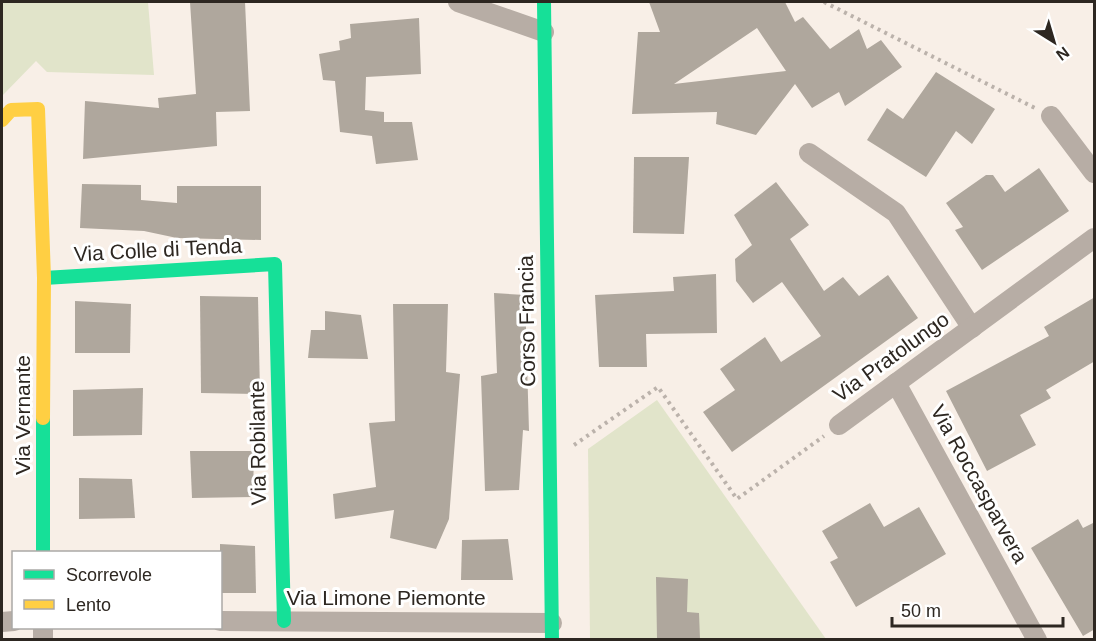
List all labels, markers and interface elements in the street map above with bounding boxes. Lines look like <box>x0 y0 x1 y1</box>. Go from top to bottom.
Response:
north arrow <box>1024 12 1084 72</box>
text: N <box>1053 43 1072 64</box>
street label: Via Colle di Tenda <box>73 234 243 265</box>
street label: Corso Francia <box>514 255 539 387</box>
street label: Via Pratolungo <box>828 307 953 406</box>
street label: Via Vernante <box>11 355 34 475</box>
street label: Via Robilante <box>245 381 270 505</box>
street label: Via Roccasparvera <box>926 401 1033 567</box>
legend <box>12 551 222 629</box>
text: Scorrevole <box>66 565 152 585</box>
street label: Via Limone Piemonte <box>286 586 486 609</box>
scale bar <box>892 590 1063 628</box>
text: Lento <box>66 595 111 615</box>
text: 50 m <box>901 601 941 621</box>

